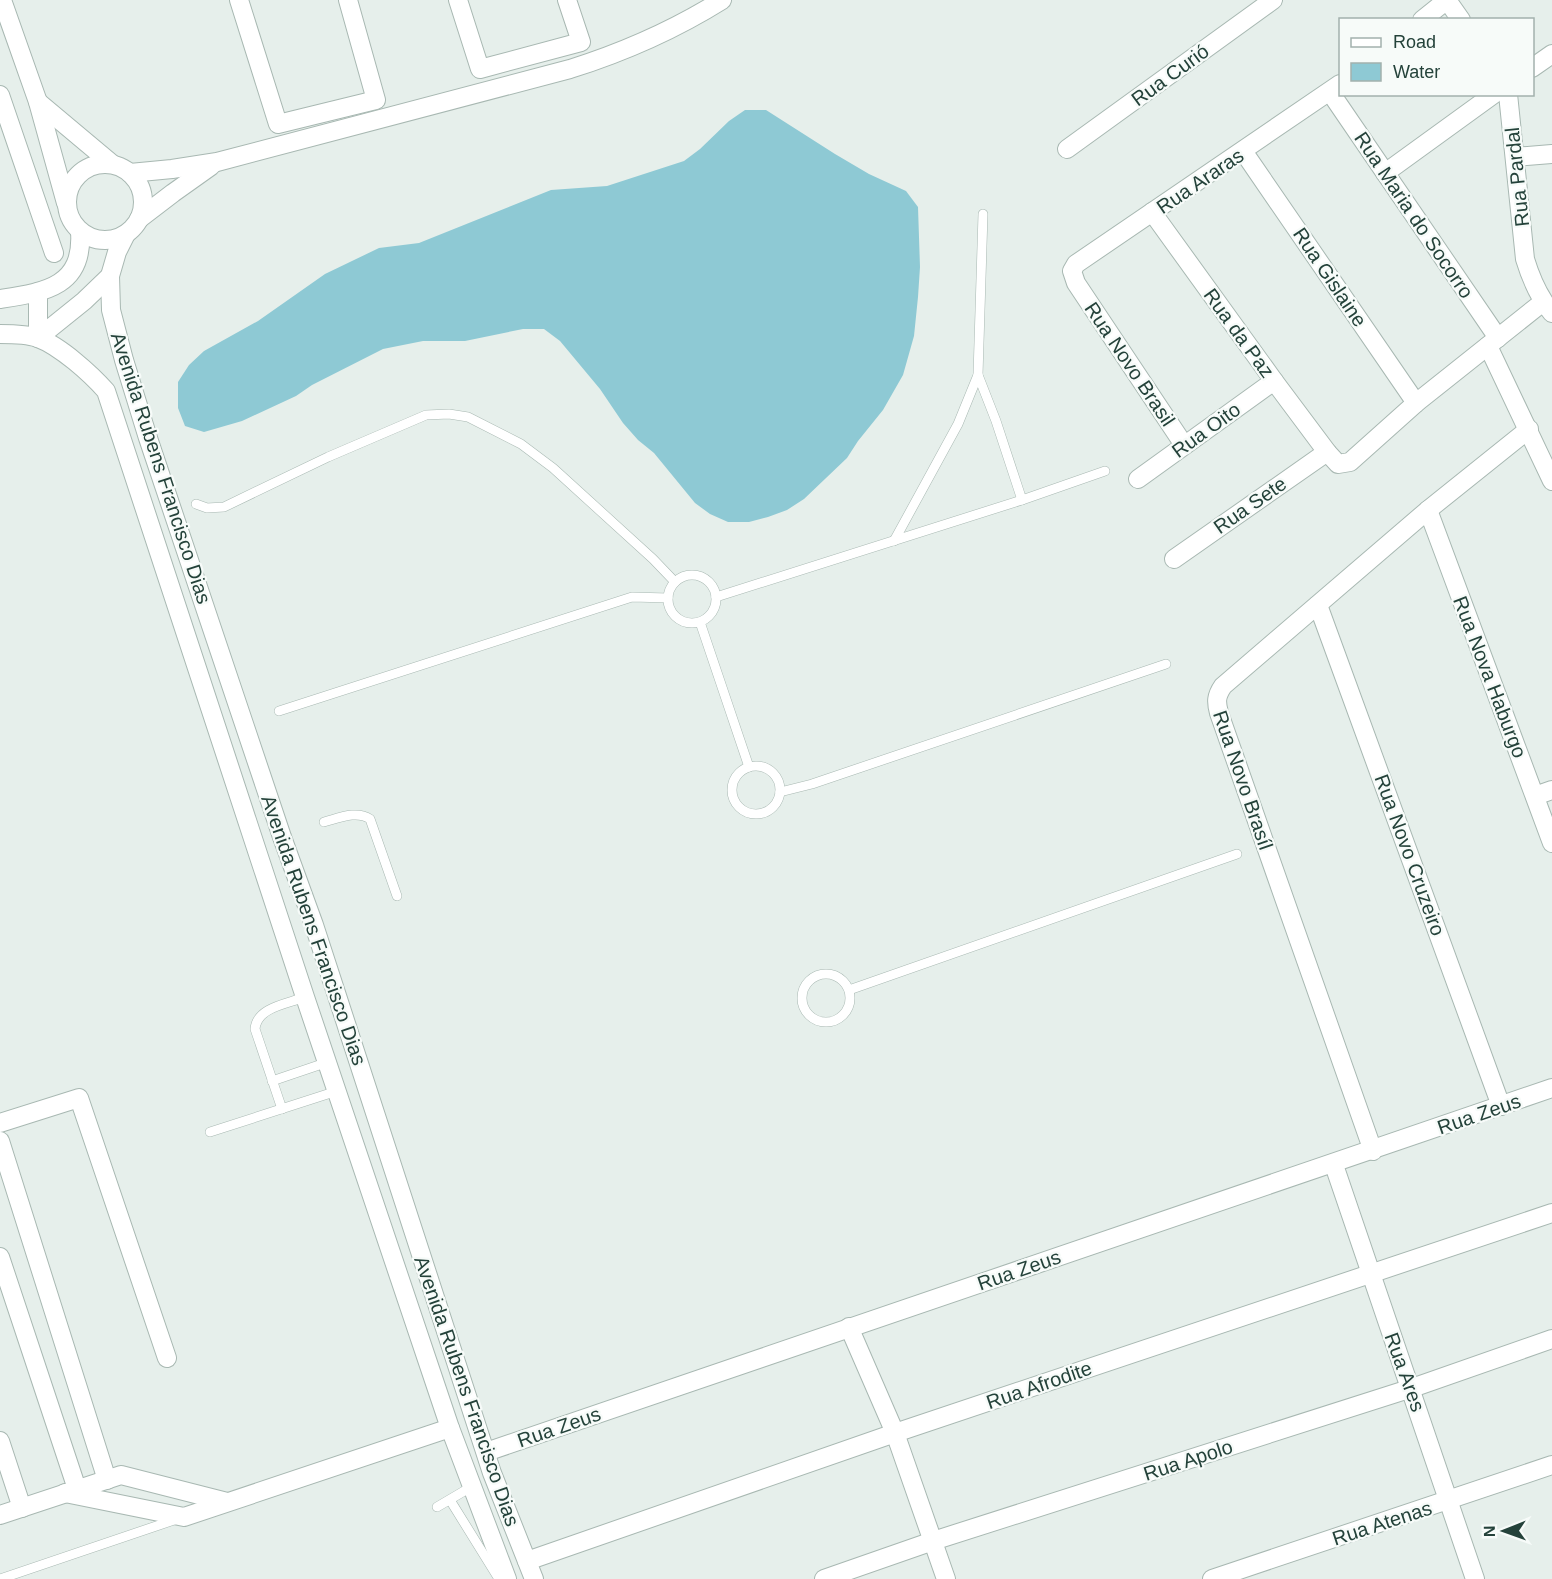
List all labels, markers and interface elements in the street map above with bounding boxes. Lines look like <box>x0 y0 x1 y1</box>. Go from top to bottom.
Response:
legend <box>1339 18 1534 96</box>
text: Road <box>1393 32 1436 52</box>
street label: Rua Curió <box>1127 40 1213 110</box>
text: Water <box>1393 62 1440 82</box>
street label: Rua Pardal <box>1501 126 1533 228</box>
street label: Rua Maria do Socorro <box>1350 128 1478 302</box>
street label: Rua Araras <box>1152 144 1248 218</box>
street label: Rua Gislaine <box>1289 223 1371 331</box>
street label: Rua da Paz <box>1199 284 1279 382</box>
street label: Rua Novo Brasil <box>1080 298 1180 430</box>
street label: Avenida Rubens Francisco Dias <box>107 329 215 607</box>
street label: Rua Oito <box>1168 398 1244 462</box>
street label: Rua Sete <box>1210 472 1290 538</box>
street label: Rua Nova Haburgo <box>1449 593 1531 761</box>
street label: Rua Novo Brasíl <box>1209 708 1277 852</box>
street label: Rua Novo Cruzeiro <box>1371 771 1449 939</box>
street label: Avenida Rubens Francisco Dias <box>257 792 371 1068</box>
street label: Rua Zeus <box>1434 1089 1524 1139</box>
street label: Rua Zeus <box>974 1245 1064 1295</box>
street label: Avenida Rubens Francisco Dias <box>410 1253 524 1529</box>
street label: Rua Ares <box>1381 1330 1429 1414</box>
street label: Rua Afrodite <box>983 1357 1095 1413</box>
street label: Rua Zeus <box>514 1402 604 1452</box>
street label: Rua Apolo <box>1141 1435 1235 1485</box>
street label: Rua Atenas <box>1329 1497 1435 1549</box>
north arrow <box>1474 1501 1534 1561</box>
text: N <box>1481 1525 1498 1537</box>

